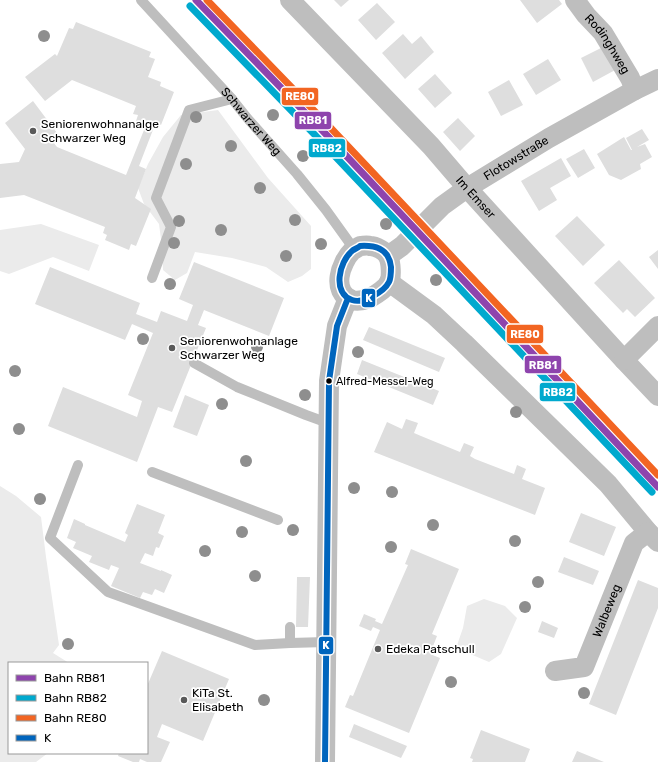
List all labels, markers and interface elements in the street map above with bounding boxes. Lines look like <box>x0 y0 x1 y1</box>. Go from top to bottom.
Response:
street label: Rodinghweg <box>582 11 633 77</box>
street label: Schwarzer Weg <box>218 85 284 158</box>
line badge: RE80 <box>281 87 319 106</box>
text: RE80 <box>285 90 315 103</box>
line badge: RB81 <box>294 111 332 130</box>
text: RB81 <box>299 114 327 127</box>
place label: Seniorenwohnanalge Schwarzer Weg <box>41 117 159 145</box>
marker: Seniorenwohnanalge Schwarzer Weg <box>28 126 38 136</box>
street label: Flotowstraße <box>481 133 551 183</box>
line badge: RB82 <box>308 138 346 158</box>
text: RB82 <box>312 142 342 155</box>
street label: Im Emser <box>453 173 499 222</box>
line badge: K <box>361 288 376 308</box>
text: K <box>365 292 373 305</box>
line badge: RE80 <box>506 324 544 344</box>
text: RE80 <box>510 328 540 341</box>
place label: Seniorenwohnanlage Schwarzer Weg <box>180 334 298 362</box>
marker: Seniorenwohnanlage Schwarzer Weg <box>167 343 177 353</box>
line badge: RB81 <box>524 355 562 374</box>
text: RB81 <box>529 359 557 372</box>
place label: Alfred-Messel-Weg <box>336 375 434 388</box>
marker: Alfred-Messel-Weg <box>324 376 334 386</box>
line badge: RB82 <box>539 382 576 402</box>
text: RB82 <box>543 386 573 399</box>
street label: Walbeweg <box>590 582 624 639</box>
line badge: K <box>318 636 334 655</box>
text: K <box>322 639 330 652</box>
place label: Edeka Patschull <box>386 642 475 656</box>
marker: Edeka Patschull <box>373 644 383 654</box>
legend <box>8 662 148 754</box>
text: Bahn RB81 <box>44 671 105 685</box>
place label: KiTa St. Elisabeth <box>192 686 244 714</box>
text: Bahn RB82 <box>44 691 107 705</box>
marker: KiTa St. Elisabeth <box>179 695 189 705</box>
text: Bahn RE80 <box>44 711 107 725</box>
text: K <box>44 731 52 745</box>

